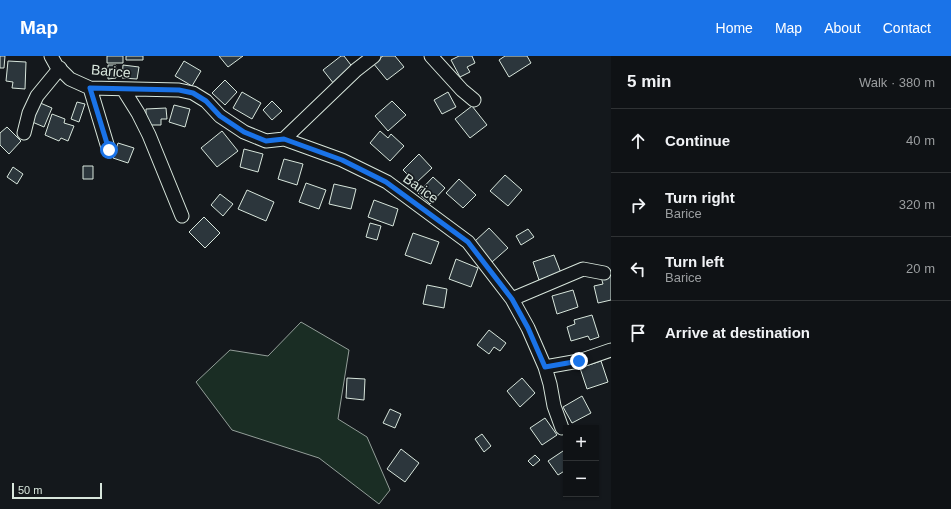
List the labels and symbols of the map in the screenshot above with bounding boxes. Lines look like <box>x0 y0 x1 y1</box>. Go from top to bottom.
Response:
street label: Barice <box>91 61 132 81</box>
route start <box>100 141 118 159</box>
street label: Barice <box>400 170 442 206</box>
route end <box>570 352 588 370</box>
scale bar <box>12 481 102 500</box>

